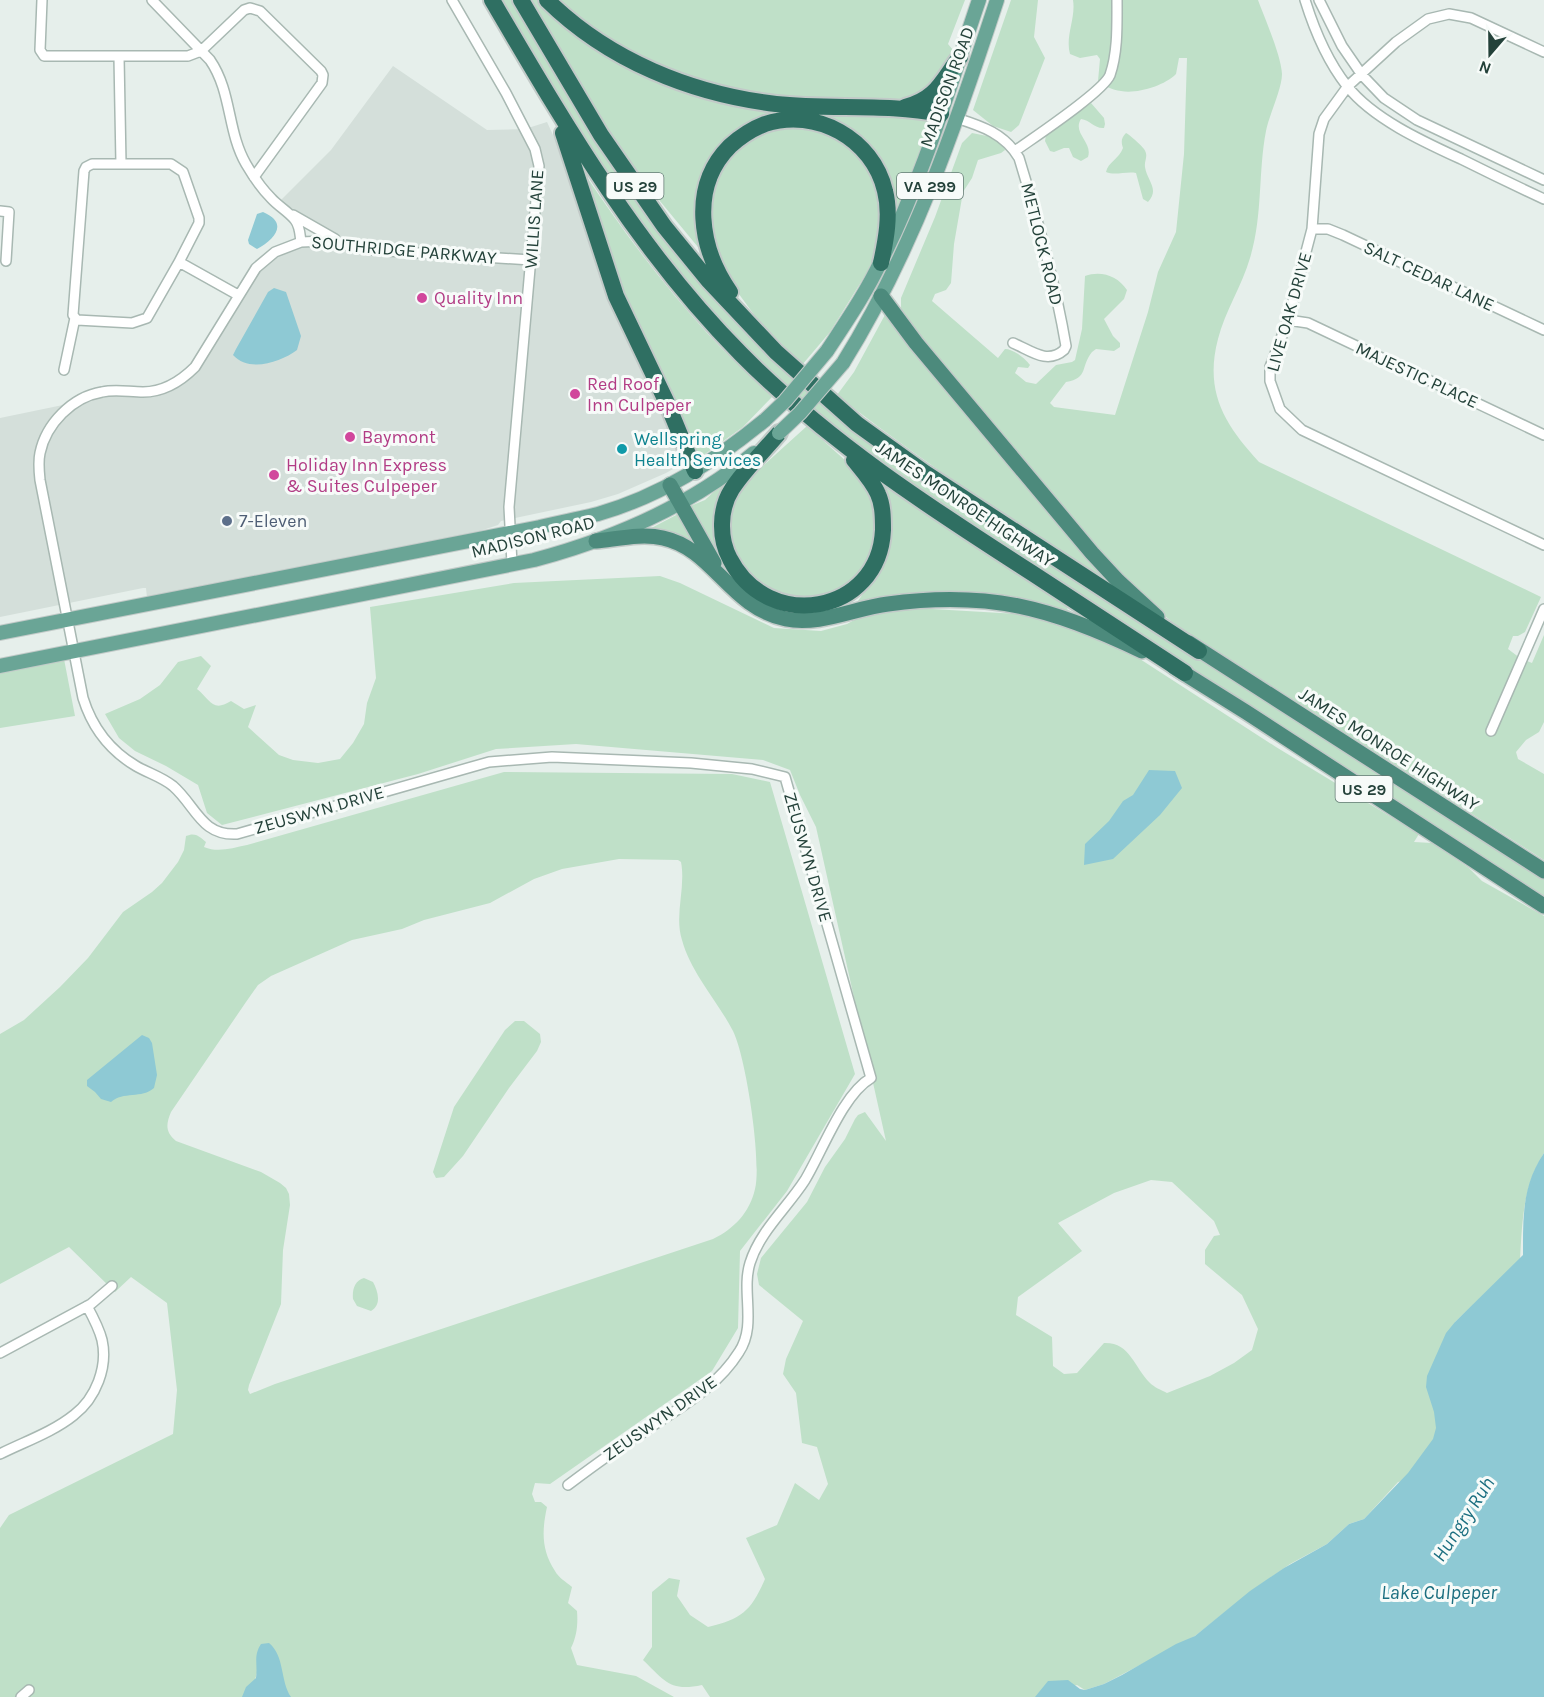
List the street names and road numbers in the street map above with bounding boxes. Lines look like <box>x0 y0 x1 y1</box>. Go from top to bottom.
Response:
street label: MADISON ROAD <box>915 24 979 150</box>
street label: WILLIS LANE <box>520 169 548 269</box>
road number: US 29 <box>606 173 664 199</box>
road number: VA 299 <box>897 173 963 199</box>
street label: METLOCK ROAD <box>1016 180 1068 308</box>
street label: SOUTHRIDGE PARKWAY <box>310 231 498 269</box>
street label: SALT CEDAR LANE <box>1360 236 1498 316</box>
street label: LIVE OAK DRIVE <box>1261 250 1317 374</box>
street label: MAJESTIC PLACE <box>1352 337 1482 413</box>
street label: JAMES MONROE HIGHWAY <box>872 436 1058 572</box>
street label: MADISON ROAD <box>469 511 597 563</box>
street label: JAMES MONROE HIGHWAY <box>1295 683 1483 816</box>
road number: US 29 <box>1336 776 1392 802</box>
street label: ZEUSWYN DRIVE <box>251 781 387 839</box>
street label: ZEUSWYN DRIVE <box>779 789 837 925</box>
street label: ZEUSWYN DRIVE <box>599 1371 721 1465</box>

